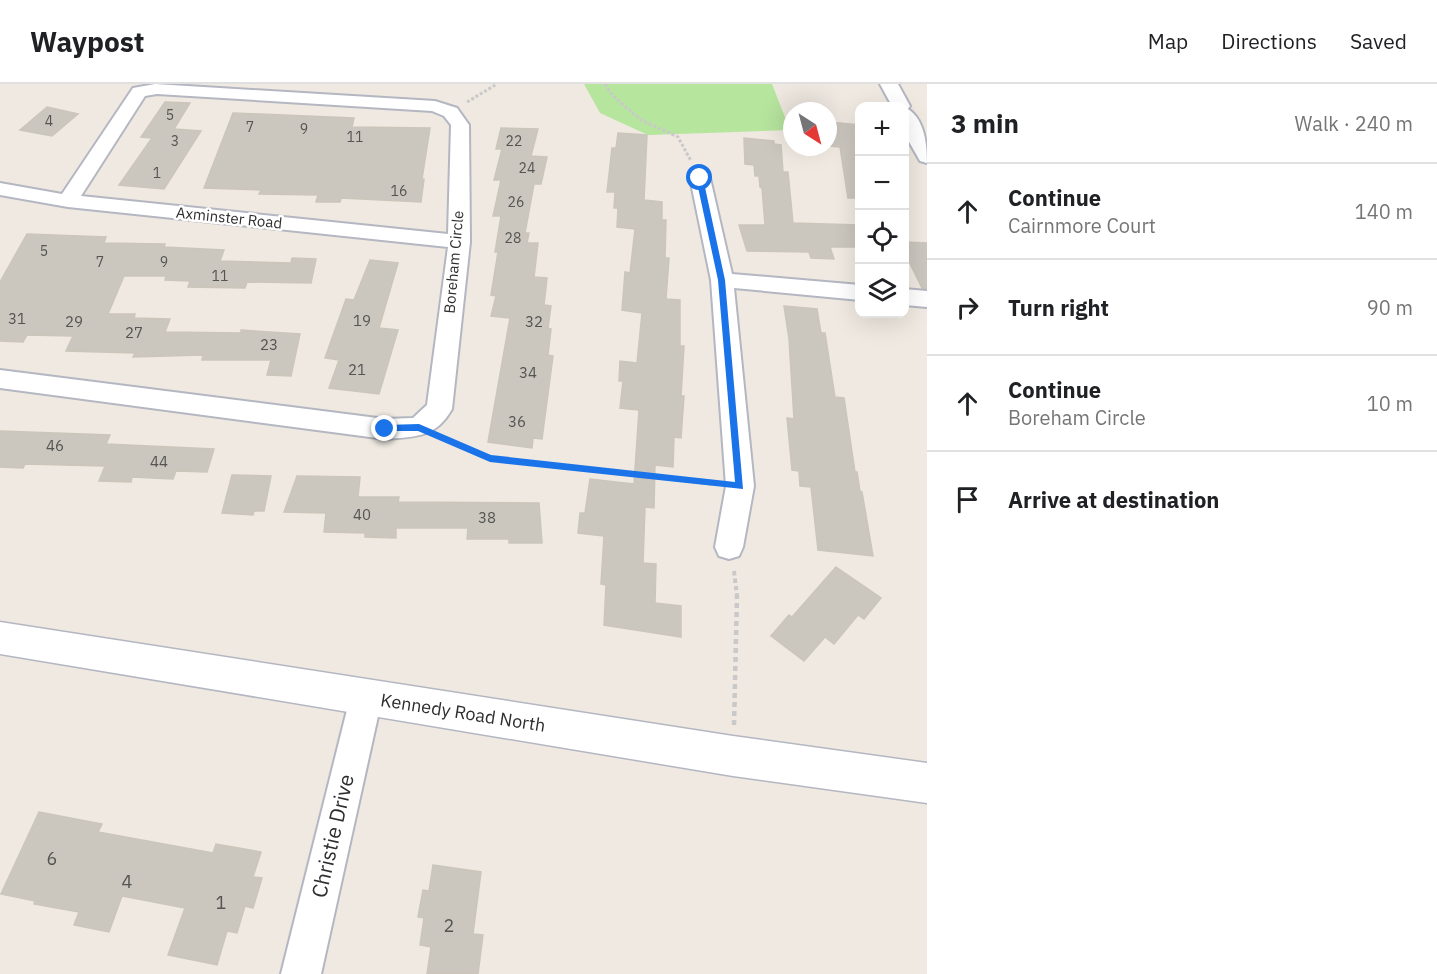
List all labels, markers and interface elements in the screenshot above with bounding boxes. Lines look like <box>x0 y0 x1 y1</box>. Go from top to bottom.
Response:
text: Waypost <box>30 23 144 60</box>
text: Map <box>1148 27 1188 55</box>
text: Directions <box>1221 27 1317 55</box>
text: Saved <box>1350 27 1407 55</box>
north arrow <box>783 102 837 156</box>
map controls <box>855 102 909 318</box>
button: + <box>855 102 909 156</box>
house number: 5 <box>166 106 174 124</box>
text: 3 min <box>951 106 1019 140</box>
text: Walk · 240 m <box>1295 110 1413 137</box>
house number: 4 <box>45 112 53 130</box>
house number: 7 <box>246 118 254 136</box>
house number: 9 <box>300 120 308 138</box>
house number: 11 <box>347 128 363 146</box>
house number: 3 <box>171 132 179 150</box>
house number: 22 <box>506 132 522 150</box>
button: − <box>855 156 909 210</box>
house number: 24 <box>519 159 535 177</box>
house number: 1 <box>153 164 161 182</box>
route start <box>686 164 712 190</box>
house number: 16 <box>391 182 407 200</box>
text: Continue <box>1008 183 1101 212</box>
house number: 26 <box>508 193 524 211</box>
icon: ahead <box>951 195 984 228</box>
text: 140 m <box>1355 198 1413 225</box>
street label: Axminster Road <box>175 202 283 233</box>
street label: Boreham Circle <box>440 210 467 314</box>
button: locate <box>855 210 909 264</box>
text: Cairnmore Court <box>1008 212 1156 239</box>
house number: 28 <box>505 229 521 247</box>
house number: 5 <box>40 242 48 260</box>
house number: 7 <box>96 253 104 271</box>
house number: 9 <box>160 253 168 271</box>
button: layers <box>855 264 909 318</box>
house number: 11 <box>212 267 228 285</box>
icon: right <box>951 291 984 324</box>
text: Turn right <box>1008 293 1109 322</box>
text: 90 m <box>1367 294 1413 321</box>
house number: 31 <box>8 309 26 328</box>
house number: 19 <box>353 311 371 330</box>
house number: 29 <box>65 312 83 331</box>
house number: 32 <box>525 312 543 331</box>
house number: 27 <box>125 323 143 342</box>
house number: 23 <box>260 335 278 354</box>
house number: 21 <box>348 360 366 379</box>
house number: 34 <box>519 363 537 382</box>
text: Continue <box>1008 375 1101 404</box>
icon: ahead <box>951 387 984 420</box>
text: 10 m <box>1367 390 1413 417</box>
text: Boreham Circle <box>1008 404 1146 431</box>
house number: 36 <box>508 412 526 431</box>
route end <box>371 415 397 441</box>
house number: 46 <box>46 436 64 455</box>
house number: 44 <box>150 452 168 471</box>
icon: arrive <box>951 483 984 516</box>
text: Arrive at destination <box>1008 485 1219 514</box>
house number: 40 <box>353 505 371 524</box>
house number: 38 <box>478 508 496 527</box>
street label: Kennedy Road North <box>379 688 547 737</box>
street label: Christie Drive <box>304 771 360 900</box>
house number: 6 <box>47 847 57 870</box>
house number: 4 <box>122 870 133 893</box>
house number: 1 <box>216 891 226 914</box>
house number: 2 <box>444 914 454 937</box>

